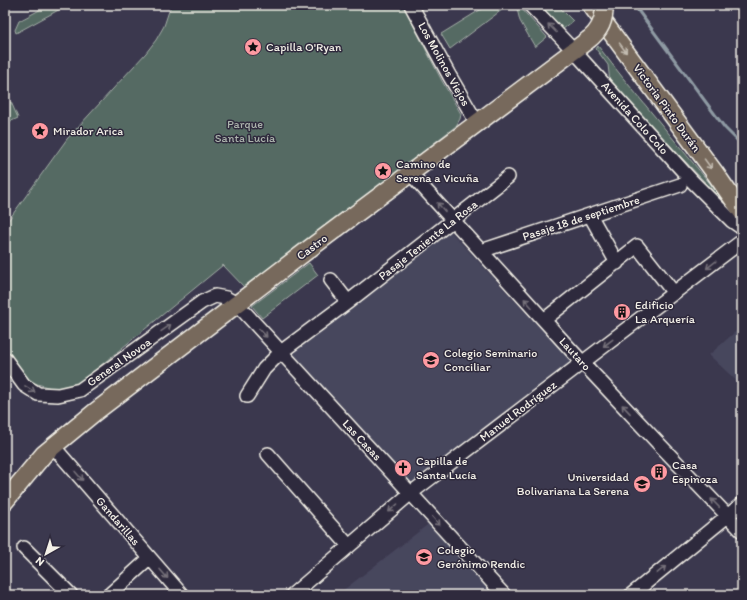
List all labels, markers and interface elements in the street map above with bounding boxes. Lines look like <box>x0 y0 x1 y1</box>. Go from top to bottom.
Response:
street label: Los Molinos Viejos <box>415 20 473 108</box>
one-way arrow <box>547 23 557 33</box>
place icon: Capilla O'Ryan <box>243 37 263 57</box>
place label: Capilla O'Ryan <box>266 40 342 54</box>
one-way arrow <box>619 42 627 53</box>
street label: Victoria Pinto Durán <box>630 61 704 155</box>
street label: Avenida Colo Colo <box>599 79 671 157</box>
park label: Parque Santa Lucía <box>215 117 276 145</box>
place icon: Mirador Arica <box>30 121 50 141</box>
place label: Mirador Arica <box>53 124 123 138</box>
place label: Camino de Serena a Vicuña <box>396 157 479 185</box>
one-way arrow <box>704 158 712 169</box>
place icon: Camino de Serena a Vicuña <box>373 161 393 181</box>
street label: Pasaje 18 de septiembre <box>521 192 642 244</box>
street label: Pasaje Teniente La Rosa <box>376 197 481 283</box>
one-way arrow <box>437 202 446 212</box>
street label: Castro <box>294 231 330 263</box>
one-way arrow <box>706 261 717 269</box>
one-way arrow <box>524 298 533 308</box>
place label: Edificio La Arquería <box>635 298 696 326</box>
building icon: Edificio La Arquería <box>612 302 632 322</box>
one-way arrow <box>160 324 171 332</box>
one-way arrow <box>258 327 267 337</box>
street label: General Novoa <box>84 334 155 389</box>
street label: Lautaro <box>556 334 594 374</box>
one-way arrow <box>602 339 613 348</box>
place label: Colegio Seminario Conciliar <box>444 346 537 374</box>
school or university icon: Colegio Seminario Conciliar <box>421 350 441 370</box>
street label: Manuel Rodríguez <box>477 377 560 444</box>
one-way arrow <box>24 385 36 393</box>
one-way arrow <box>621 404 630 414</box>
street label: Las Casas <box>340 417 384 463</box>
place label: Capilla de Santa Lucía <box>416 454 477 482</box>
church icon: Capilla de Santa Lucía <box>393 458 413 478</box>
place label: Casa Espinoza <box>672 458 718 486</box>
building icon: Casa Espinoza <box>649 462 669 482</box>
place label: Universidad Bolivariana La Serena <box>517 470 630 498</box>
one-way arrow <box>74 471 83 481</box>
school or university icon: Universidad Bolivariana La Serena <box>632 474 652 494</box>
street label: Gandarillas <box>93 494 143 548</box>
one-way arrow <box>711 498 720 508</box>
one-way arrow <box>388 503 399 512</box>
one-way arrow <box>432 516 441 526</box>
north arrow <box>26 534 66 574</box>
place label: Colegio Gerónimo Rendic <box>437 543 525 571</box>
school or university icon: Colegio Gerónimo Rendic <box>414 547 434 567</box>
text: N <box>33 554 47 569</box>
one-way arrow <box>656 566 666 575</box>
one-way arrow <box>159 569 169 579</box>

